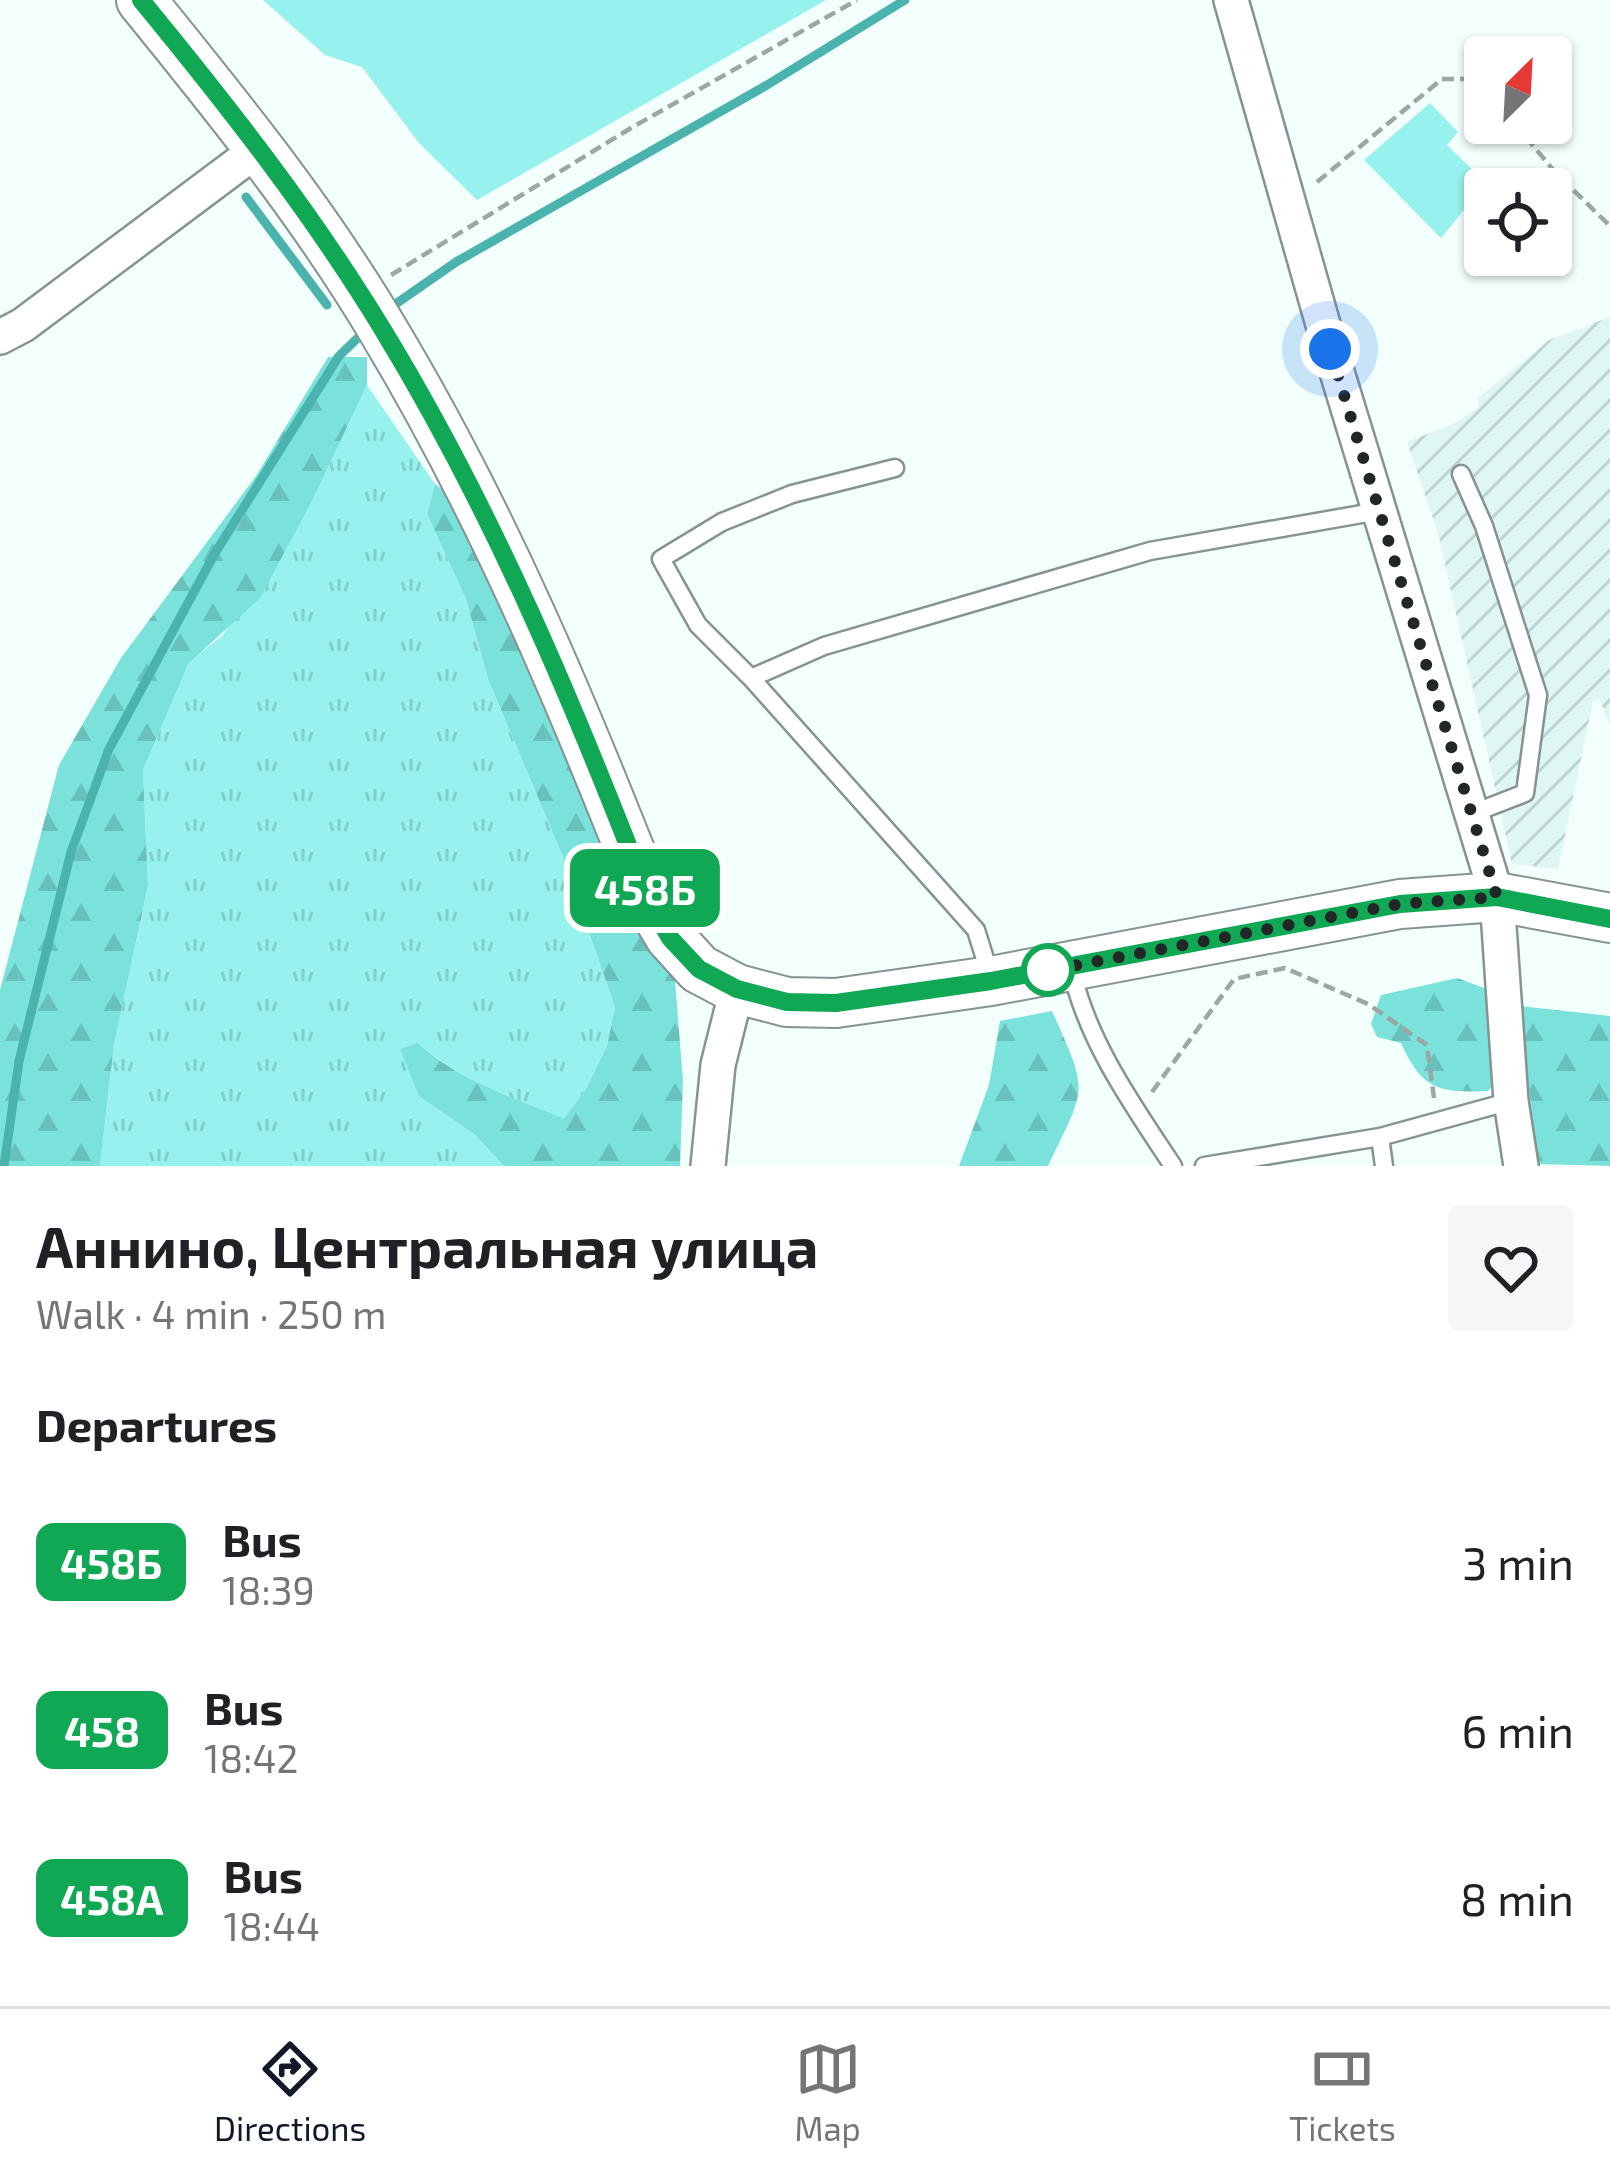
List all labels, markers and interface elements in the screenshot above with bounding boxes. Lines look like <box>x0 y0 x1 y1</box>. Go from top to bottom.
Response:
north arrow <box>1464 36 1572 144</box>
map controls <box>1464 36 1572 276</box>
button: locate <box>1464 168 1572 276</box>
your location <box>1300 319 1360 379</box>
line badge: 458Б <box>561 849 729 927</box>
text: 458Б <box>594 863 696 913</box>
unlabelled marker <box>1023 945 1073 995</box>
button: heart <box>1448 1205 1574 1331</box>
text: Аннино, Центральная улица <box>36 1211 818 1279</box>
text: Walk · 4 min · 250 m <box>36 1290 387 1337</box>
text: Departures <box>36 1397 277 1451</box>
text: Bus <box>222 1512 302 1566</box>
text: 3 min <box>1462 1535 1574 1589</box>
text: 458Б <box>60 1537 162 1587</box>
text: 18:39 <box>222 1566 315 1613</box>
text: Bus <box>204 1680 283 1734</box>
text: 6 min <box>1461 1703 1574 1757</box>
text: 458 <box>64 1705 140 1755</box>
text: 18:42 <box>204 1734 298 1781</box>
text: Bus <box>224 1848 303 1902</box>
text: 8 min <box>1460 1871 1574 1925</box>
text: 458А <box>60 1873 164 1923</box>
text: 18:44 <box>224 1902 320 1949</box>
tab: Directions <box>214 2036 366 2148</box>
tab: Map <box>795 2036 861 2148</box>
tab: Tickets <box>1289 2036 1396 2148</box>

